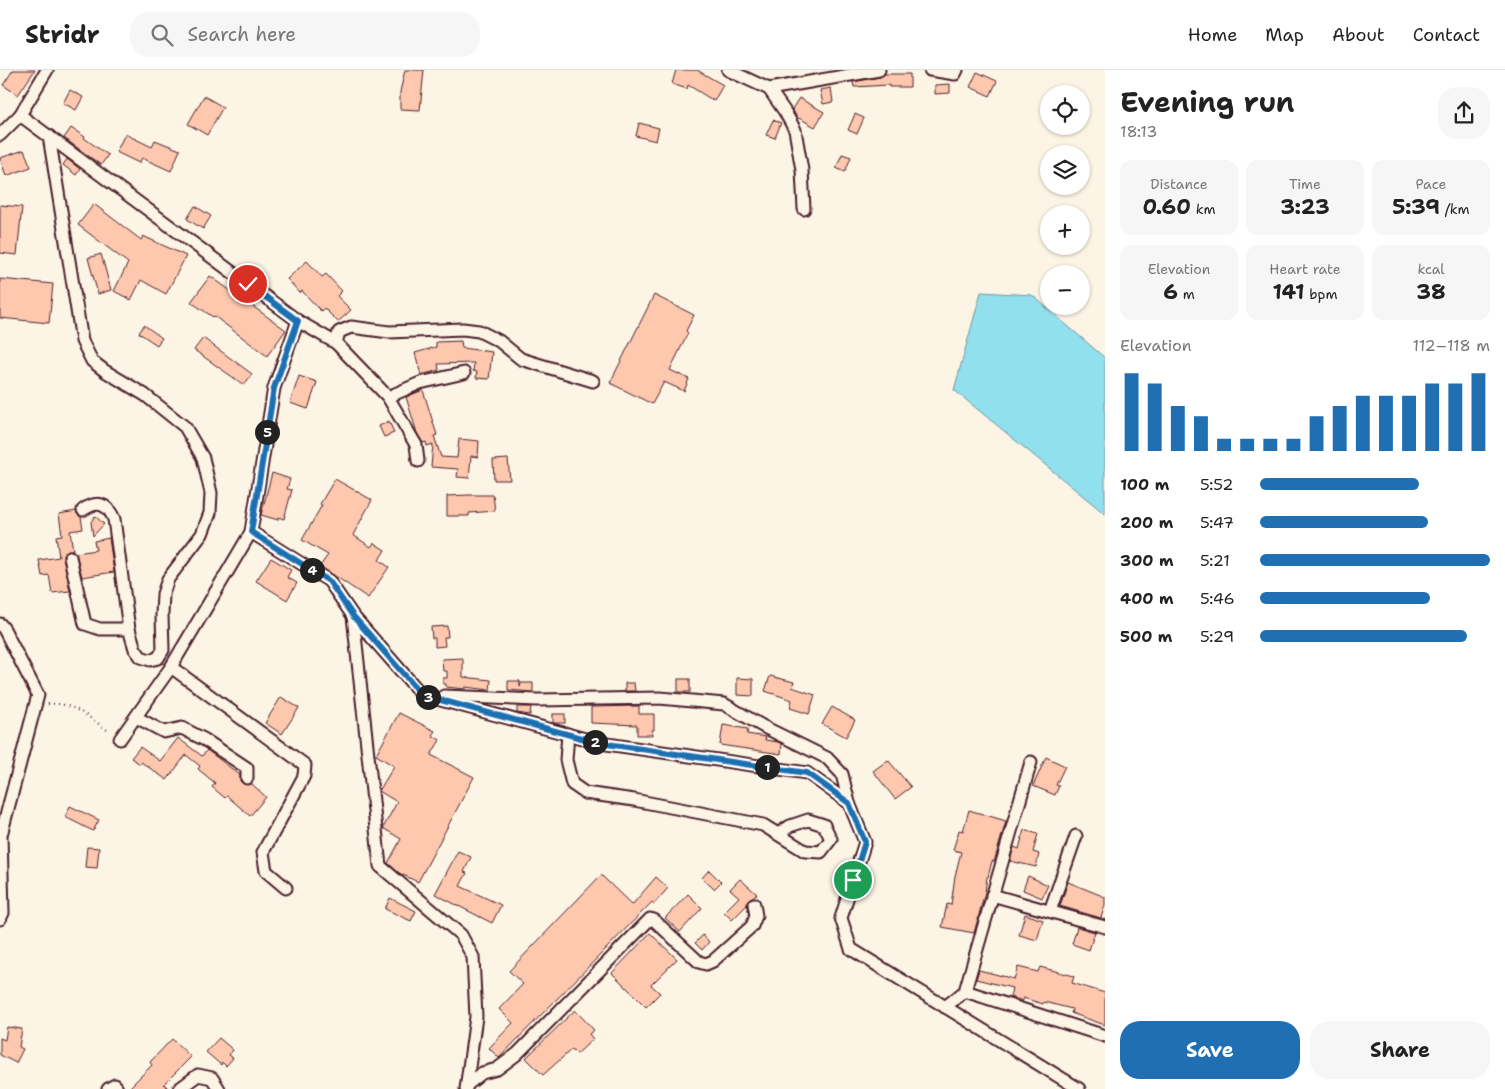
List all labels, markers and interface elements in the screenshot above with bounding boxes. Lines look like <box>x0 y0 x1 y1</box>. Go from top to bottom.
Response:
search box <box>130 12 480 57</box>
text: Stridr <box>25 19 100 51</box>
icon: search <box>148 21 176 49</box>
text: Search here <box>188 22 296 47</box>
text: Home <box>1188 23 1237 47</box>
text: Map <box>1265 23 1304 47</box>
text: About <box>1332 23 1385 47</box>
text: Contact <box>1413 23 1480 47</box>
text: Evening run <box>1120 83 1295 121</box>
map controls <box>1040 85 1090 315</box>
button: locate <box>1040 85 1090 135</box>
button: share <box>1438 87 1490 139</box>
text: 18:13 <box>1120 121 1157 142</box>
button: layers <box>1040 145 1090 195</box>
text: Distance <box>1150 175 1208 193</box>
text: Time <box>1289 175 1321 193</box>
text: Pace <box>1416 175 1446 193</box>
text: 0.60 <box>1143 193 1191 221</box>
text: 3:23 <box>1280 193 1330 221</box>
text: 5:39 <box>1392 193 1440 221</box>
text: km <box>1191 200 1215 218</box>
text: /km <box>1440 200 1470 218</box>
button: + <box>1040 205 1090 255</box>
text: Elevation <box>1148 260 1210 278</box>
text: Heart rate <box>1269 260 1341 278</box>
text: kcal <box>1417 260 1445 278</box>
pin <box>227 263 269 305</box>
button: − <box>1040 265 1090 315</box>
icon: check <box>234 270 262 298</box>
text: 6 <box>1163 278 1178 306</box>
text: 141 <box>1273 278 1305 306</box>
text: 38 <box>1416 278 1446 306</box>
text: m <box>1178 285 1195 303</box>
text: bpm <box>1305 285 1337 303</box>
text: Elevation <box>1120 335 1192 356</box>
text: 112–118 m <box>1413 335 1490 356</box>
pin: 5 <box>254 420 280 444</box>
text: 5 <box>263 423 272 441</box>
text: 100 m <box>1120 474 1169 495</box>
text: 5:52 <box>1200 474 1233 495</box>
text: 200 m <box>1120 512 1173 533</box>
text: 5:47 <box>1200 512 1234 533</box>
text: 300 m <box>1120 550 1174 571</box>
text: 5:21 <box>1200 550 1230 571</box>
pin: 4 <box>300 558 324 582</box>
text: 4 <box>308 561 317 579</box>
text: 400 m <box>1120 588 1174 609</box>
text: 5:46 <box>1200 588 1235 609</box>
text: 500 m <box>1120 626 1172 647</box>
text: 5:29 <box>1200 626 1234 647</box>
pin: 3 <box>416 684 440 710</box>
text: 3 <box>424 688 433 706</box>
pin: 2 <box>582 730 608 754</box>
text: 2 <box>591 733 600 751</box>
pin: 1 <box>754 754 780 780</box>
text: 1 <box>764 758 771 776</box>
pin <box>832 859 874 901</box>
icon: arrive <box>839 866 867 894</box>
button: Save <box>1120 1021 1300 1079</box>
button: Share <box>1310 1021 1490 1079</box>

